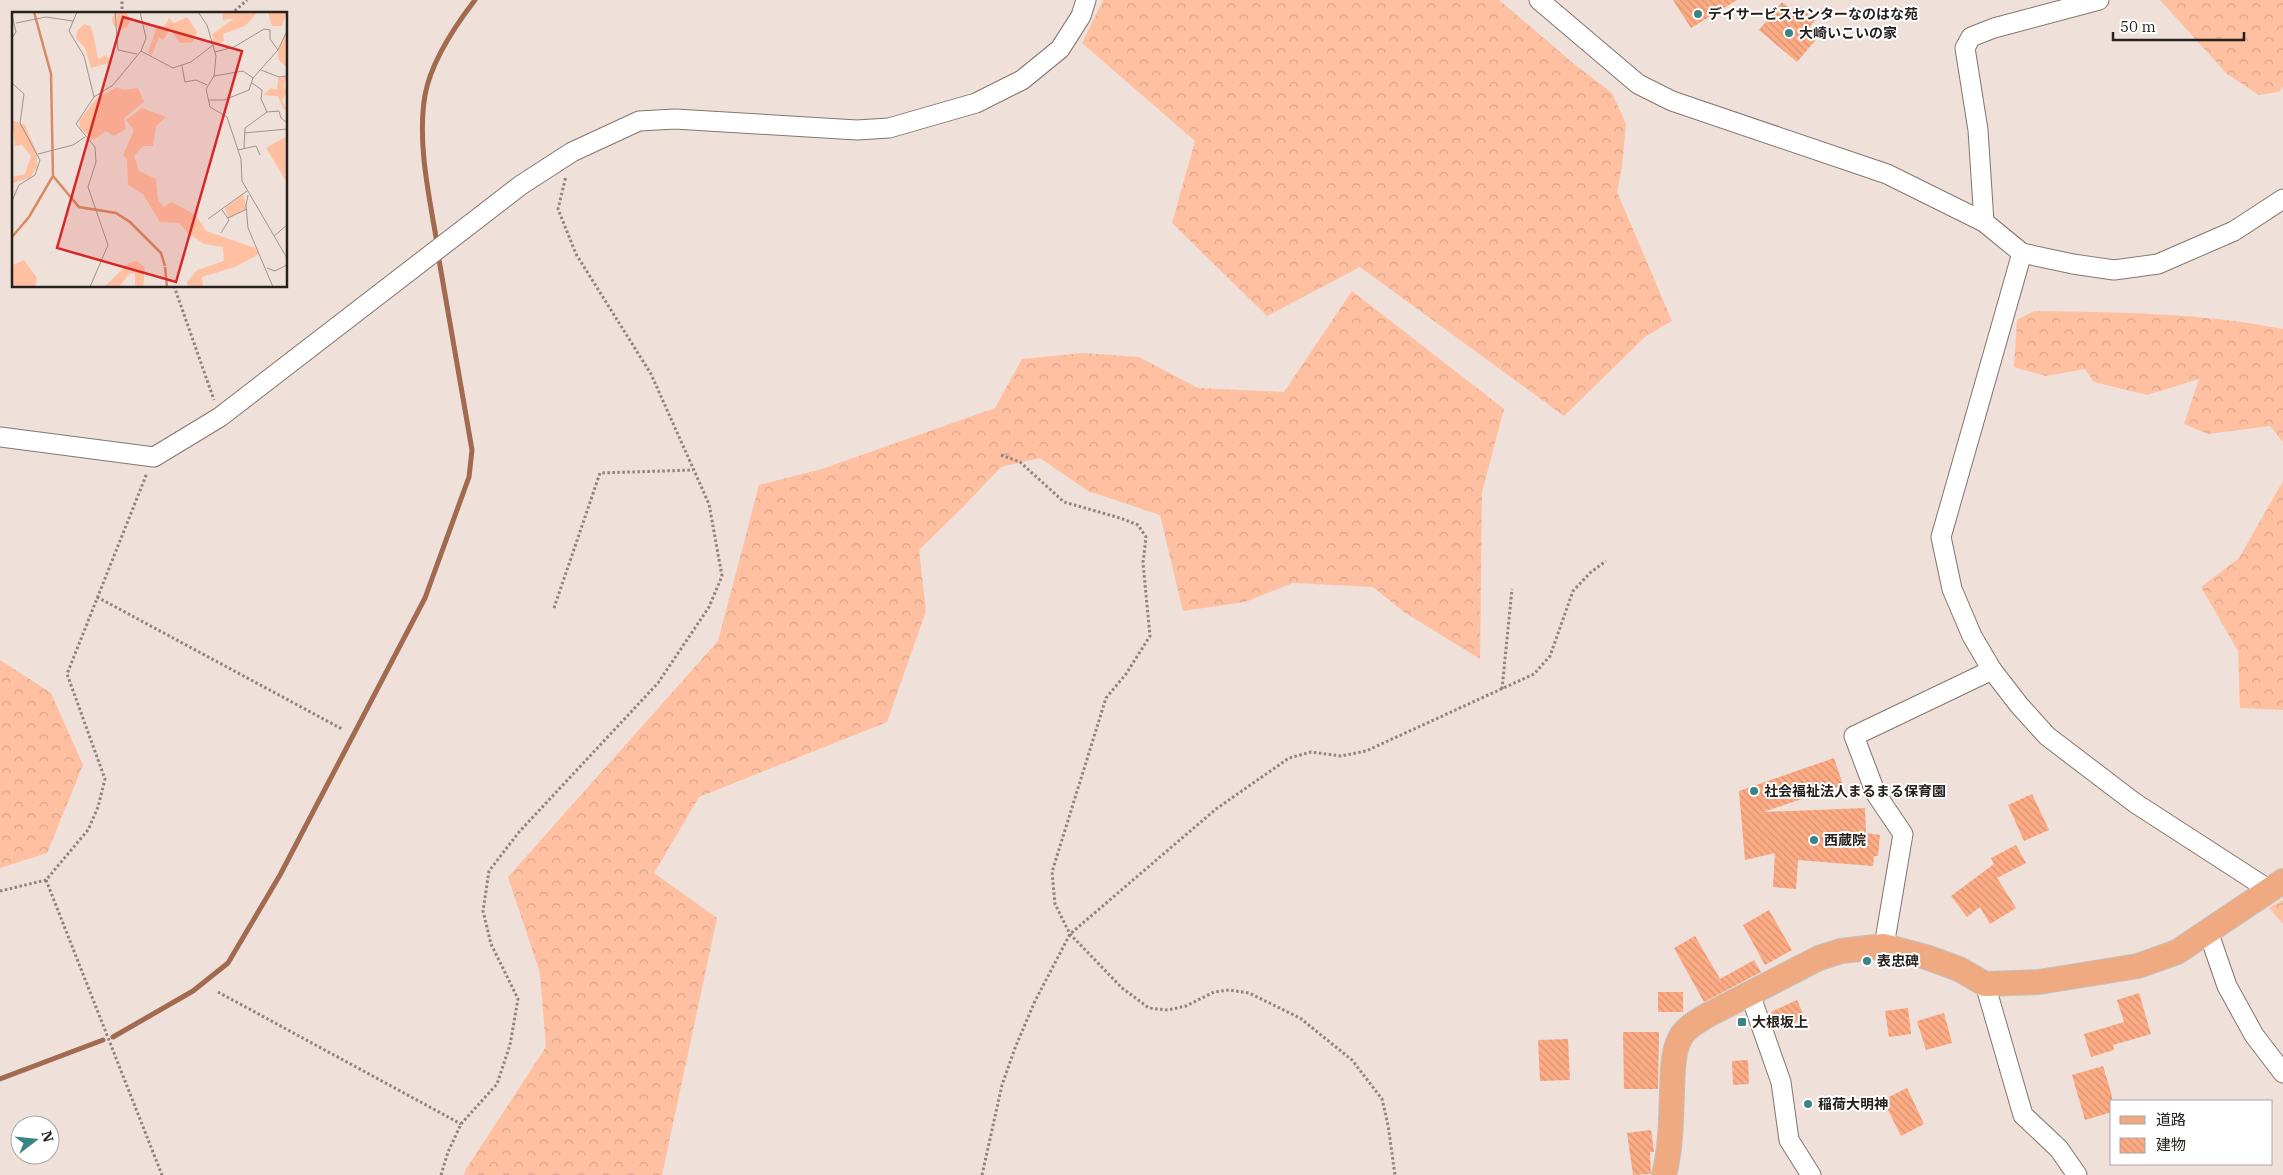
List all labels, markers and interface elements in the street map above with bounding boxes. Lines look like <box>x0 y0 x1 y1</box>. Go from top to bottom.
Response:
place label: デイサービスセンターなのはな苑 <box>1708 5 1918 23</box>
marker: デイサービスセンターなのはな苑 <box>1692 8 1704 20</box>
scale bar <box>2113 10 2244 42</box>
inset map <box>12 12 288 288</box>
text: 50 m <box>2120 17 2156 36</box>
place label: 大崎いこいの家 <box>1799 24 1897 42</box>
marker: 大崎いこいの家 <box>1783 27 1795 39</box>
place label: 社会福祉法人まるまる保育園 <box>1764 782 1946 800</box>
marker: 社会福祉法人まるまる保育園 <box>1748 785 1760 797</box>
place label: 西蔵院 <box>1824 831 1866 849</box>
marker: 西蔵院 <box>1808 834 1820 846</box>
place label: 表忠碑 <box>1877 952 1919 970</box>
marker: 表忠碑 <box>1861 955 1873 967</box>
place label: 大根坂上 <box>1752 1013 1808 1031</box>
marker: 大根坂上 <box>1736 1016 1748 1028</box>
place label: 稲荷大明神 <box>1818 1095 1888 1113</box>
marker: 稲荷大明神 <box>1802 1098 1814 1110</box>
legend <box>2110 1100 2273 1165</box>
text: 道路 <box>2156 1110 2186 1129</box>
north arrow <box>10 1115 60 1165</box>
text: N <box>37 1129 58 1144</box>
text: 建物 <box>2156 1135 2186 1154</box>

